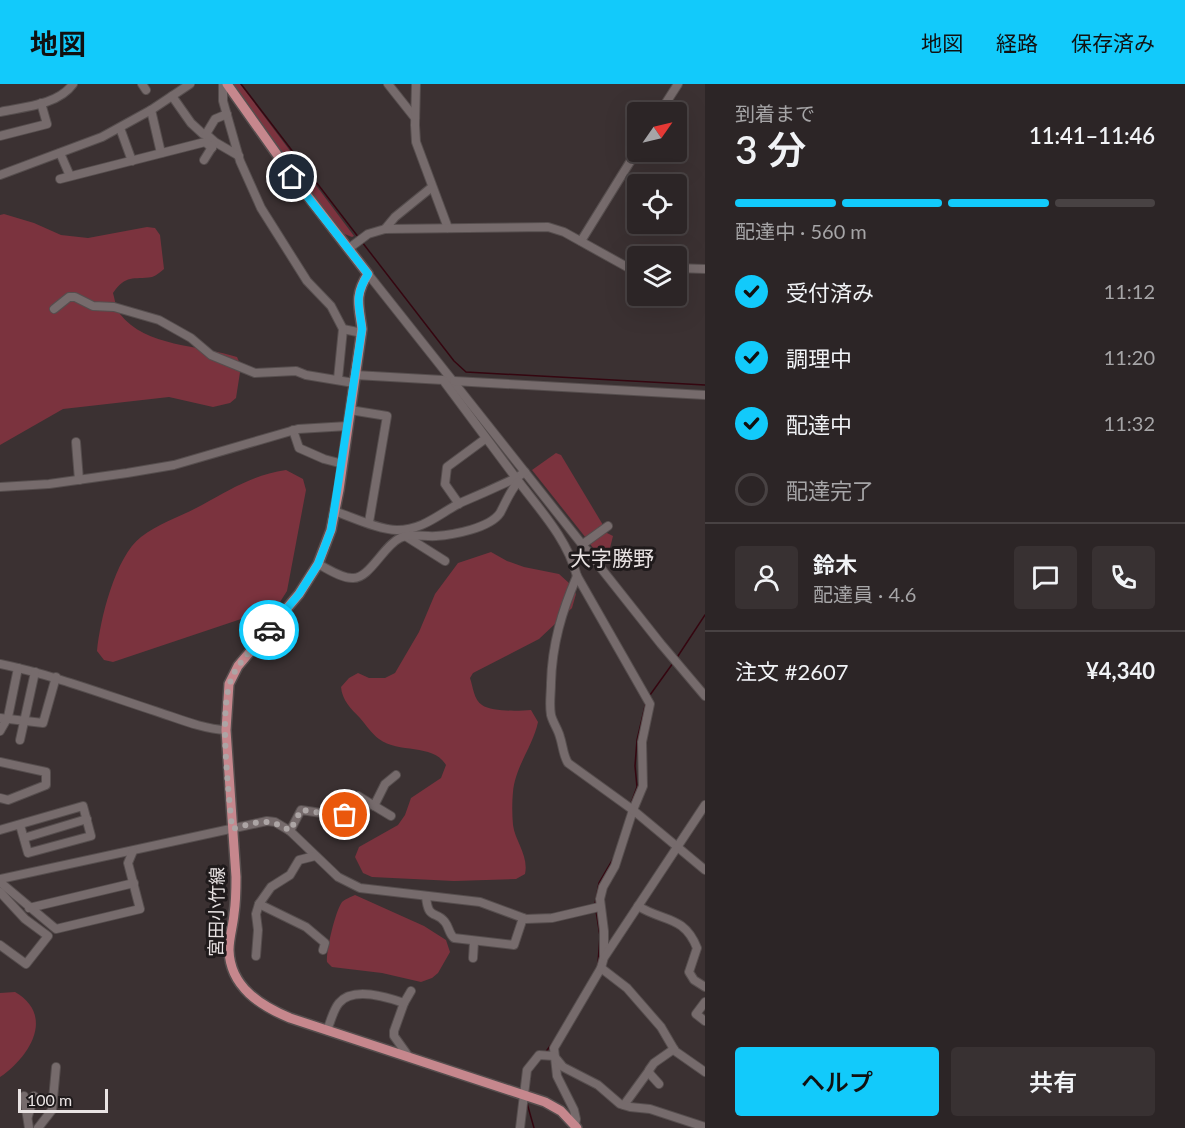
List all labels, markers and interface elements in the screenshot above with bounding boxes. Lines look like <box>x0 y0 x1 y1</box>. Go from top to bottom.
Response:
text: 地図 <box>30 26 86 60</box>
text: 地図 <box>921 30 963 55</box>
text: 経路 <box>996 30 1038 55</box>
text: 保存済み <box>1071 30 1155 55</box>
text: 到着まで <box>735 101 815 125</box>
north arrow <box>627 102 687 162</box>
map controls <box>627 102 687 306</box>
text: 11:41–11:46 <box>1029 122 1155 149</box>
text: 3 分 <box>735 126 806 172</box>
pin <box>266 151 317 202</box>
icon: home <box>275 160 308 193</box>
button: locate <box>627 174 687 234</box>
text: 配達中 · 560 m <box>735 219 867 243</box>
button: layers <box>627 246 687 306</box>
icon: check <box>735 275 768 308</box>
text: 受付済み <box>786 279 874 306</box>
text: 11:12 <box>1104 279 1155 303</box>
icon: check <box>735 341 768 374</box>
text: 調理中 <box>786 345 852 372</box>
text: 11:20 <box>1104 345 1155 369</box>
icon: check <box>735 407 768 440</box>
text: 配達中 <box>786 411 852 438</box>
text: 11:32 <box>1104 411 1155 435</box>
text: 配達完了 <box>786 477 874 504</box>
district label: 大字勝野 <box>570 545 654 570</box>
button: person <box>735 546 798 609</box>
button: chat <box>1014 546 1077 609</box>
button: phone <box>1092 546 1155 609</box>
text: 鈴木 <box>813 551 857 578</box>
text: 配達員 · 4.6 <box>813 582 916 606</box>
courier <box>239 600 299 660</box>
icon: car <box>253 614 286 647</box>
text: ¥4,340 <box>1086 657 1155 684</box>
text: 注文 #2607 <box>735 658 848 685</box>
pin <box>319 789 370 840</box>
icon: bag <box>328 798 361 831</box>
street label: 宮田小竹線 <box>204 867 228 957</box>
button: ヘルプ <box>735 1047 939 1116</box>
button: 共有 <box>951 1047 1155 1116</box>
scale bar <box>18 1086 108 1114</box>
text: 100 m <box>27 1090 72 1109</box>

